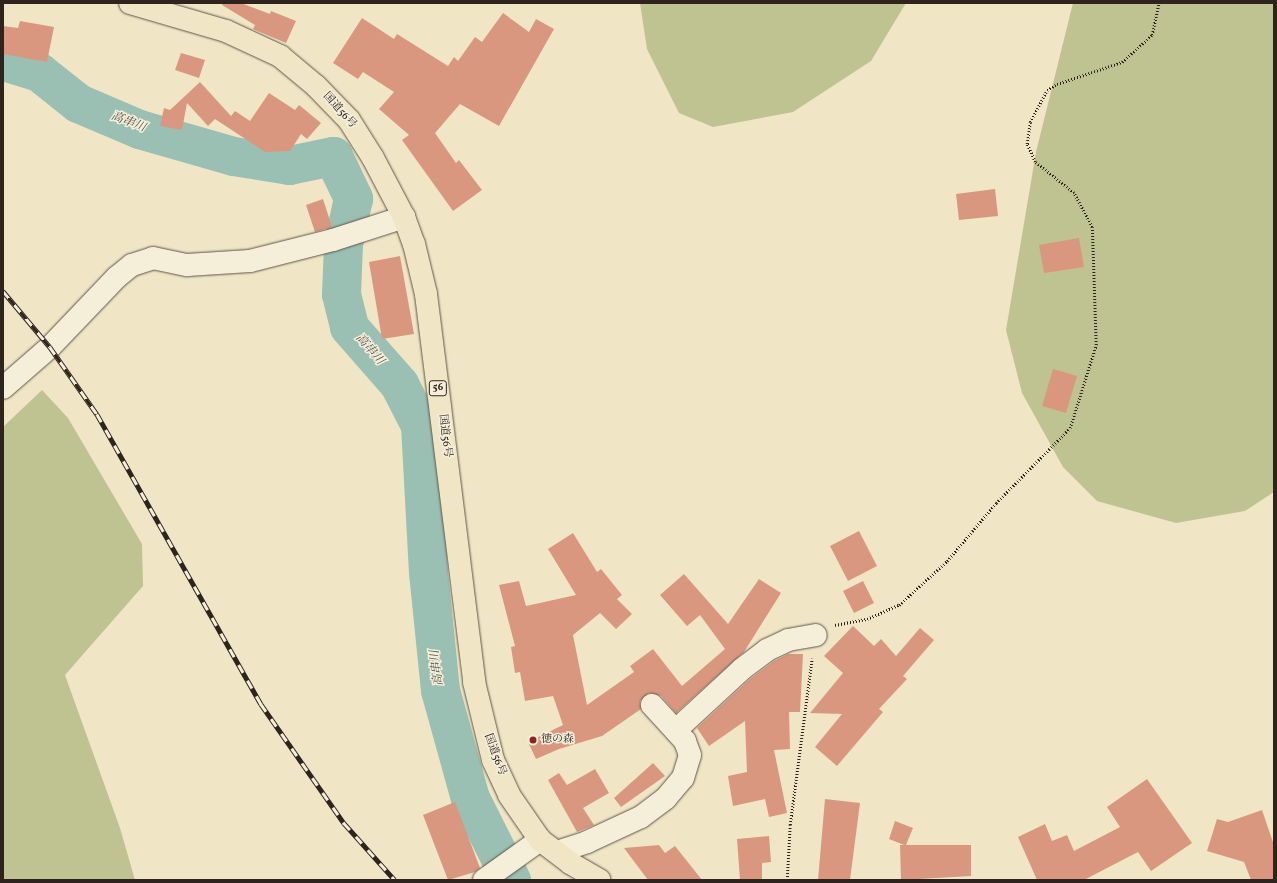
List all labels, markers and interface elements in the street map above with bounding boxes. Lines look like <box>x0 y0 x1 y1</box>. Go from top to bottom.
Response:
street label: 国道56号 <box>319 90 359 132</box>
water label: 高串川 <box>109 110 147 136</box>
water label: 高串川 <box>352 332 386 368</box>
road number: 56 <box>428 380 448 396</box>
street label: 国道56号 <box>435 413 453 459</box>
water label: 高串川 <box>429 649 447 687</box>
street label: 国道56号 <box>480 732 508 778</box>
place label: 徳の森 <box>541 733 574 747</box>
marker: 徳の森 <box>528 735 538 745</box>

